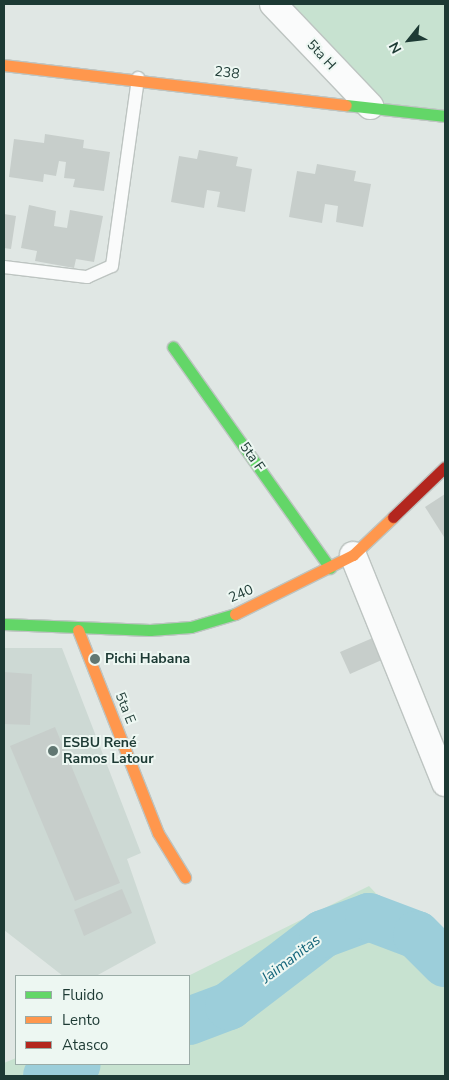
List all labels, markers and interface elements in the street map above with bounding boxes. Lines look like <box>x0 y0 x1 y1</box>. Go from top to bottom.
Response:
north arrow <box>384 15 434 65</box>
street label: 5ta H <box>303 36 339 74</box>
text: N <box>385 38 406 57</box>
street label: 238 <box>213 63 241 83</box>
street label: 5ta F <box>236 439 268 475</box>
street label: 240 <box>226 581 256 607</box>
place label: Pichi Habana <box>105 651 190 667</box>
marker: Pichi Habana <box>89 653 101 665</box>
street label: 5ta E <box>111 690 139 726</box>
place label: ESBU René Ramos Latour <box>63 735 154 768</box>
marker: ESBU René Ramos Latour <box>47 745 59 757</box>
water label: Jaimanitas <box>258 931 324 987</box>
legend <box>15 975 190 1065</box>
text: Fluido <box>62 985 104 1005</box>
text: Lento <box>62 1010 100 1030</box>
text: Atasco <box>62 1035 108 1055</box>

